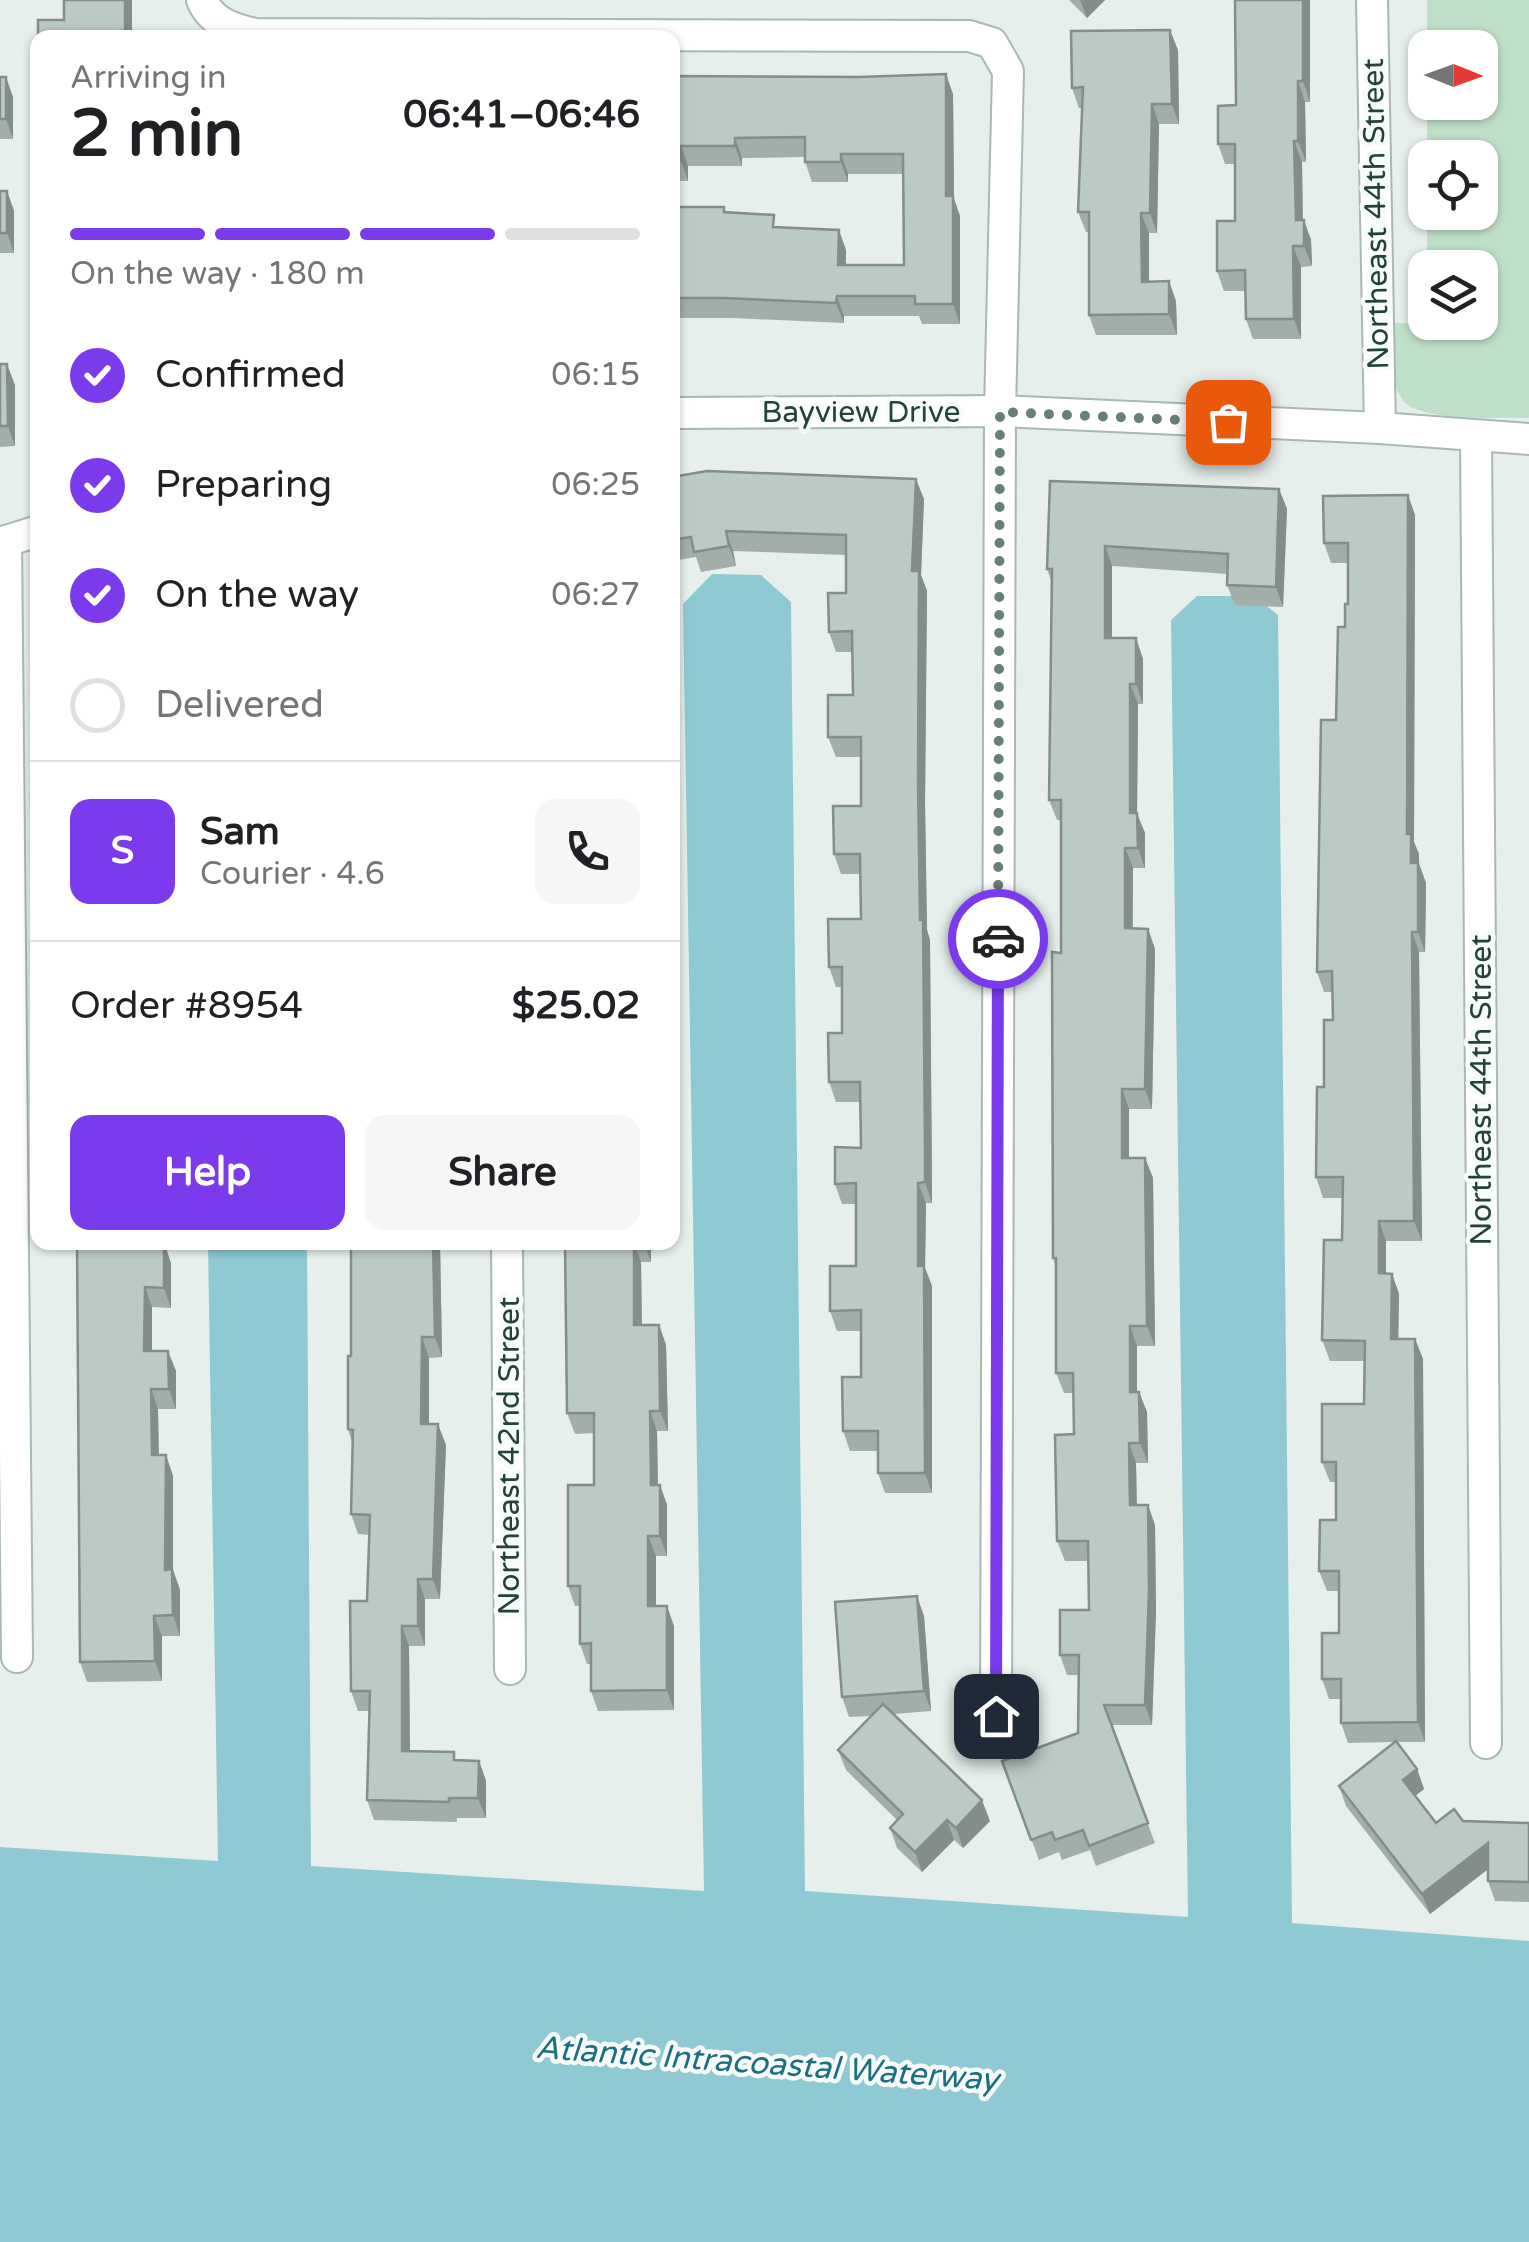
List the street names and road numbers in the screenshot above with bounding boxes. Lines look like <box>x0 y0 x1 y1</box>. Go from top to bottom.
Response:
street label: Northeast 44th Street <box>1355 58 1397 370</box>
street label: Bayview Drive <box>761 394 961 431</box>
street label: Northeast 44th Street <box>1463 934 1500 1246</box>
street label: Northeast 42nd Street <box>491 1297 528 1615</box>

